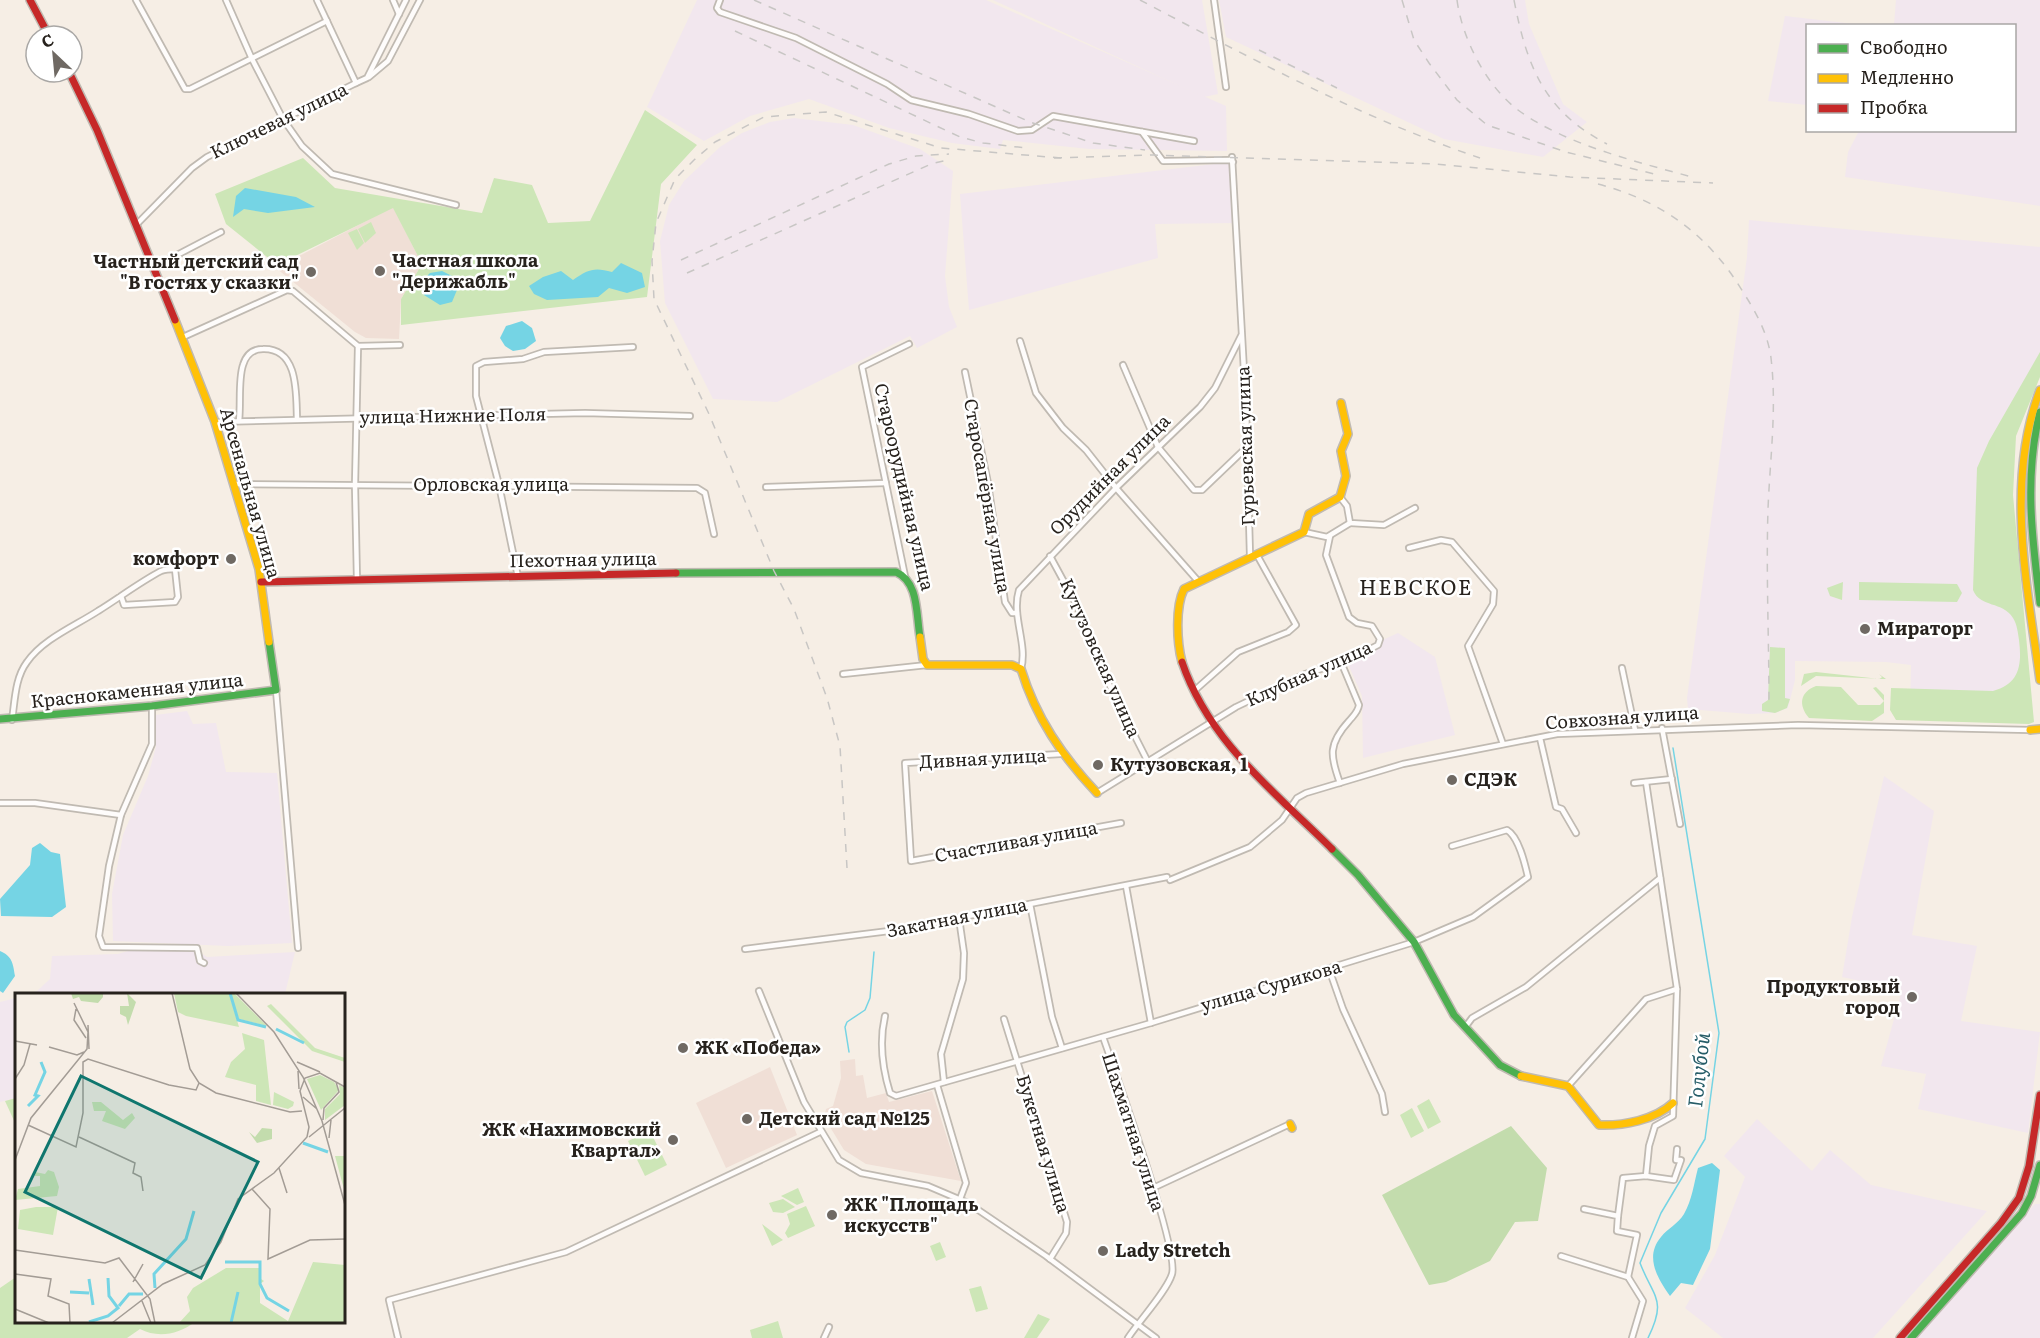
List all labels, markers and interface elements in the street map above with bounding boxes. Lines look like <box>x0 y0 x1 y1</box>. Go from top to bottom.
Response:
north arrow <box>24 24 84 84</box>
legend <box>1806 24 2016 132</box>
text: С <box>37 26 57 53</box>
text: Свободно <box>1860 33 1948 60</box>
text: Медленно <box>1860 63 1954 90</box>
street label: Ключевая улица <box>205 75 352 165</box>
text: Пробка <box>1860 93 1928 120</box>
place label: Частная школа "Дерижабль" <box>392 246 539 294</box>
place label: Частный детский сад "В гостях у сказки" <box>93 247 299 295</box>
marker: Частная школа "Дерижабль" <box>373 264 387 278</box>
marker: Частный детский сад "В гостях у сказки" <box>304 265 318 279</box>
street label: Гурьевская улица <box>1228 365 1261 526</box>
street label: Староорудийная улица <box>868 380 943 593</box>
street label: Старосапёрная улица <box>958 396 1019 595</box>
street label: улица Нижние Поля <box>359 399 547 430</box>
street label: Арсенальная улица <box>214 404 289 582</box>
street label: Орудийная улица <box>1042 407 1176 541</box>
street label: Орловская улица <box>413 470 569 497</box>
place label: комфорт <box>133 544 219 571</box>
street label: Пехотная улица <box>509 544 657 573</box>
marker: комфорт <box>224 552 238 566</box>
district label: НЕВСКОЕ <box>1359 570 1473 601</box>
street label: Кутузовская улица <box>1054 573 1149 742</box>
place label: Мираторг <box>1877 614 1974 641</box>
marker: Мираторг <box>1858 622 1872 636</box>
street label: Клубная улица <box>1241 633 1376 713</box>
street label: Краснокаменная улица <box>29 665 245 714</box>
street label: Совхозная улица <box>1544 698 1700 735</box>
street label: Дивная улица <box>919 741 1047 774</box>
place label: Кутузовская, 1 <box>1110 750 1248 777</box>
marker: Кутузовская, 1 <box>1091 758 1105 772</box>
place label: СДЭК <box>1464 765 1517 792</box>
marker: СДЭК <box>1445 773 1459 787</box>
street label: Счастливая улица <box>932 813 1100 868</box>
street label: Закатная улица <box>884 890 1030 943</box>
street label: улица Сурикова <box>1197 951 1344 1018</box>
place label: Продуктовый город <box>1766 972 1900 1020</box>
marker: Продуктовый город <box>1905 990 1919 1004</box>
inset map <box>15 993 345 1323</box>
water label: Голубой <box>1678 1031 1716 1109</box>
place label: ЖК «Победа» <box>695 1033 821 1060</box>
marker: ЖК «Победа» <box>676 1041 690 1055</box>
street label: Шахматная улица <box>1096 1048 1173 1215</box>
street label: Букетная улица <box>1011 1071 1078 1216</box>
place label: Детский сад №125 <box>759 1104 930 1131</box>
marker: Детский сад №125 <box>740 1112 754 1126</box>
place label: ЖК «Нахимовский Квартал» <box>482 1115 661 1163</box>
marker: ЖК «Нахимовский Квартал» <box>666 1133 680 1147</box>
place label: ЖК "Площадь искусств" <box>844 1190 979 1238</box>
marker: ЖК "Площадь искусств" <box>825 1208 839 1222</box>
place label: Lady Stretch <box>1115 1236 1231 1263</box>
marker: Lady Stretch <box>1096 1244 1110 1258</box>

